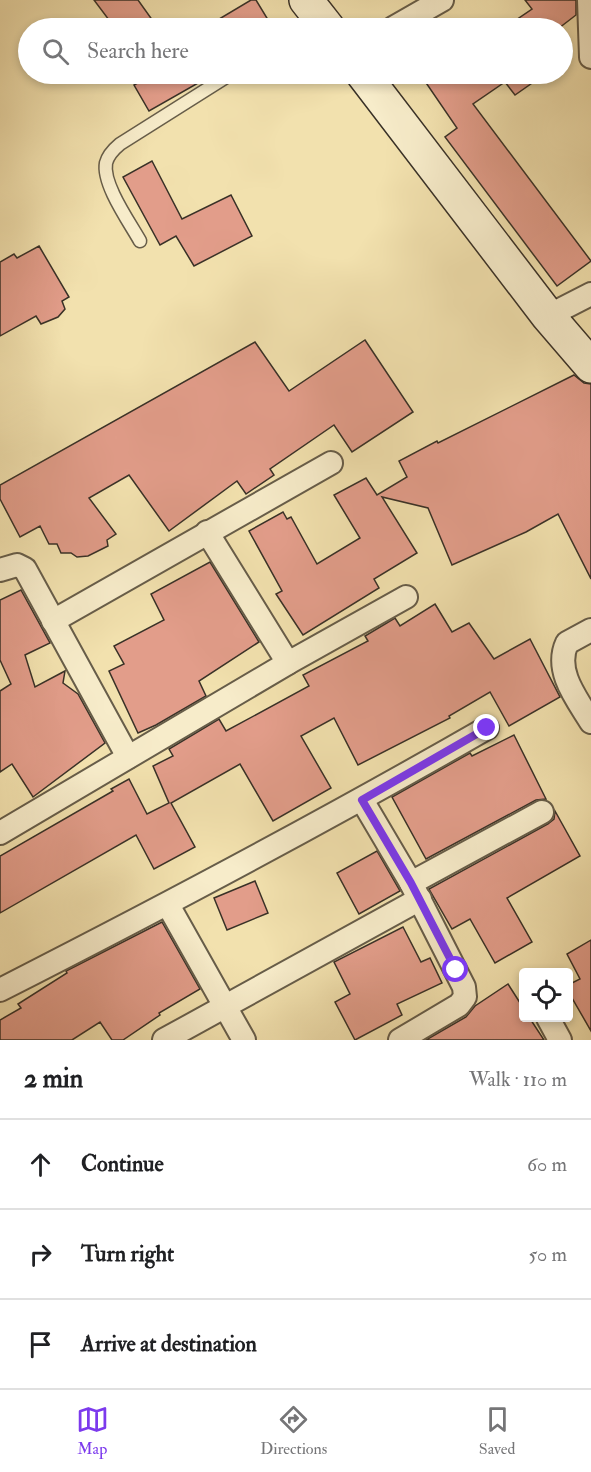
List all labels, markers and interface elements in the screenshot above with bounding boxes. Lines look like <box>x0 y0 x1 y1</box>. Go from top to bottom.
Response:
search box <box>18 18 573 84</box>
icon: search <box>39 35 72 68</box>
text: Search here <box>87 37 189 65</box>
route end <box>473 714 499 740</box>
route start <box>442 956 468 982</box>
map controls <box>519 968 573 1022</box>
button: locate <box>519 968 573 1022</box>
text: 2 min <box>24 1063 83 1095</box>
text: Walk · 110 m <box>469 1067 567 1092</box>
icon: ahead <box>24 1148 57 1181</box>
text: Continue <box>81 1150 164 1178</box>
text: 60 m <box>527 1152 567 1177</box>
icon: right <box>24 1238 57 1271</box>
text: Turn right <box>81 1240 174 1268</box>
text: 50 m <box>528 1242 567 1267</box>
icon: arrive <box>24 1328 57 1361</box>
text: Arrive at destination <box>81 1330 257 1358</box>
tab: Map <box>76 1403 109 1459</box>
tab: Directions <box>260 1403 327 1459</box>
tab: Saved <box>479 1403 515 1459</box>

